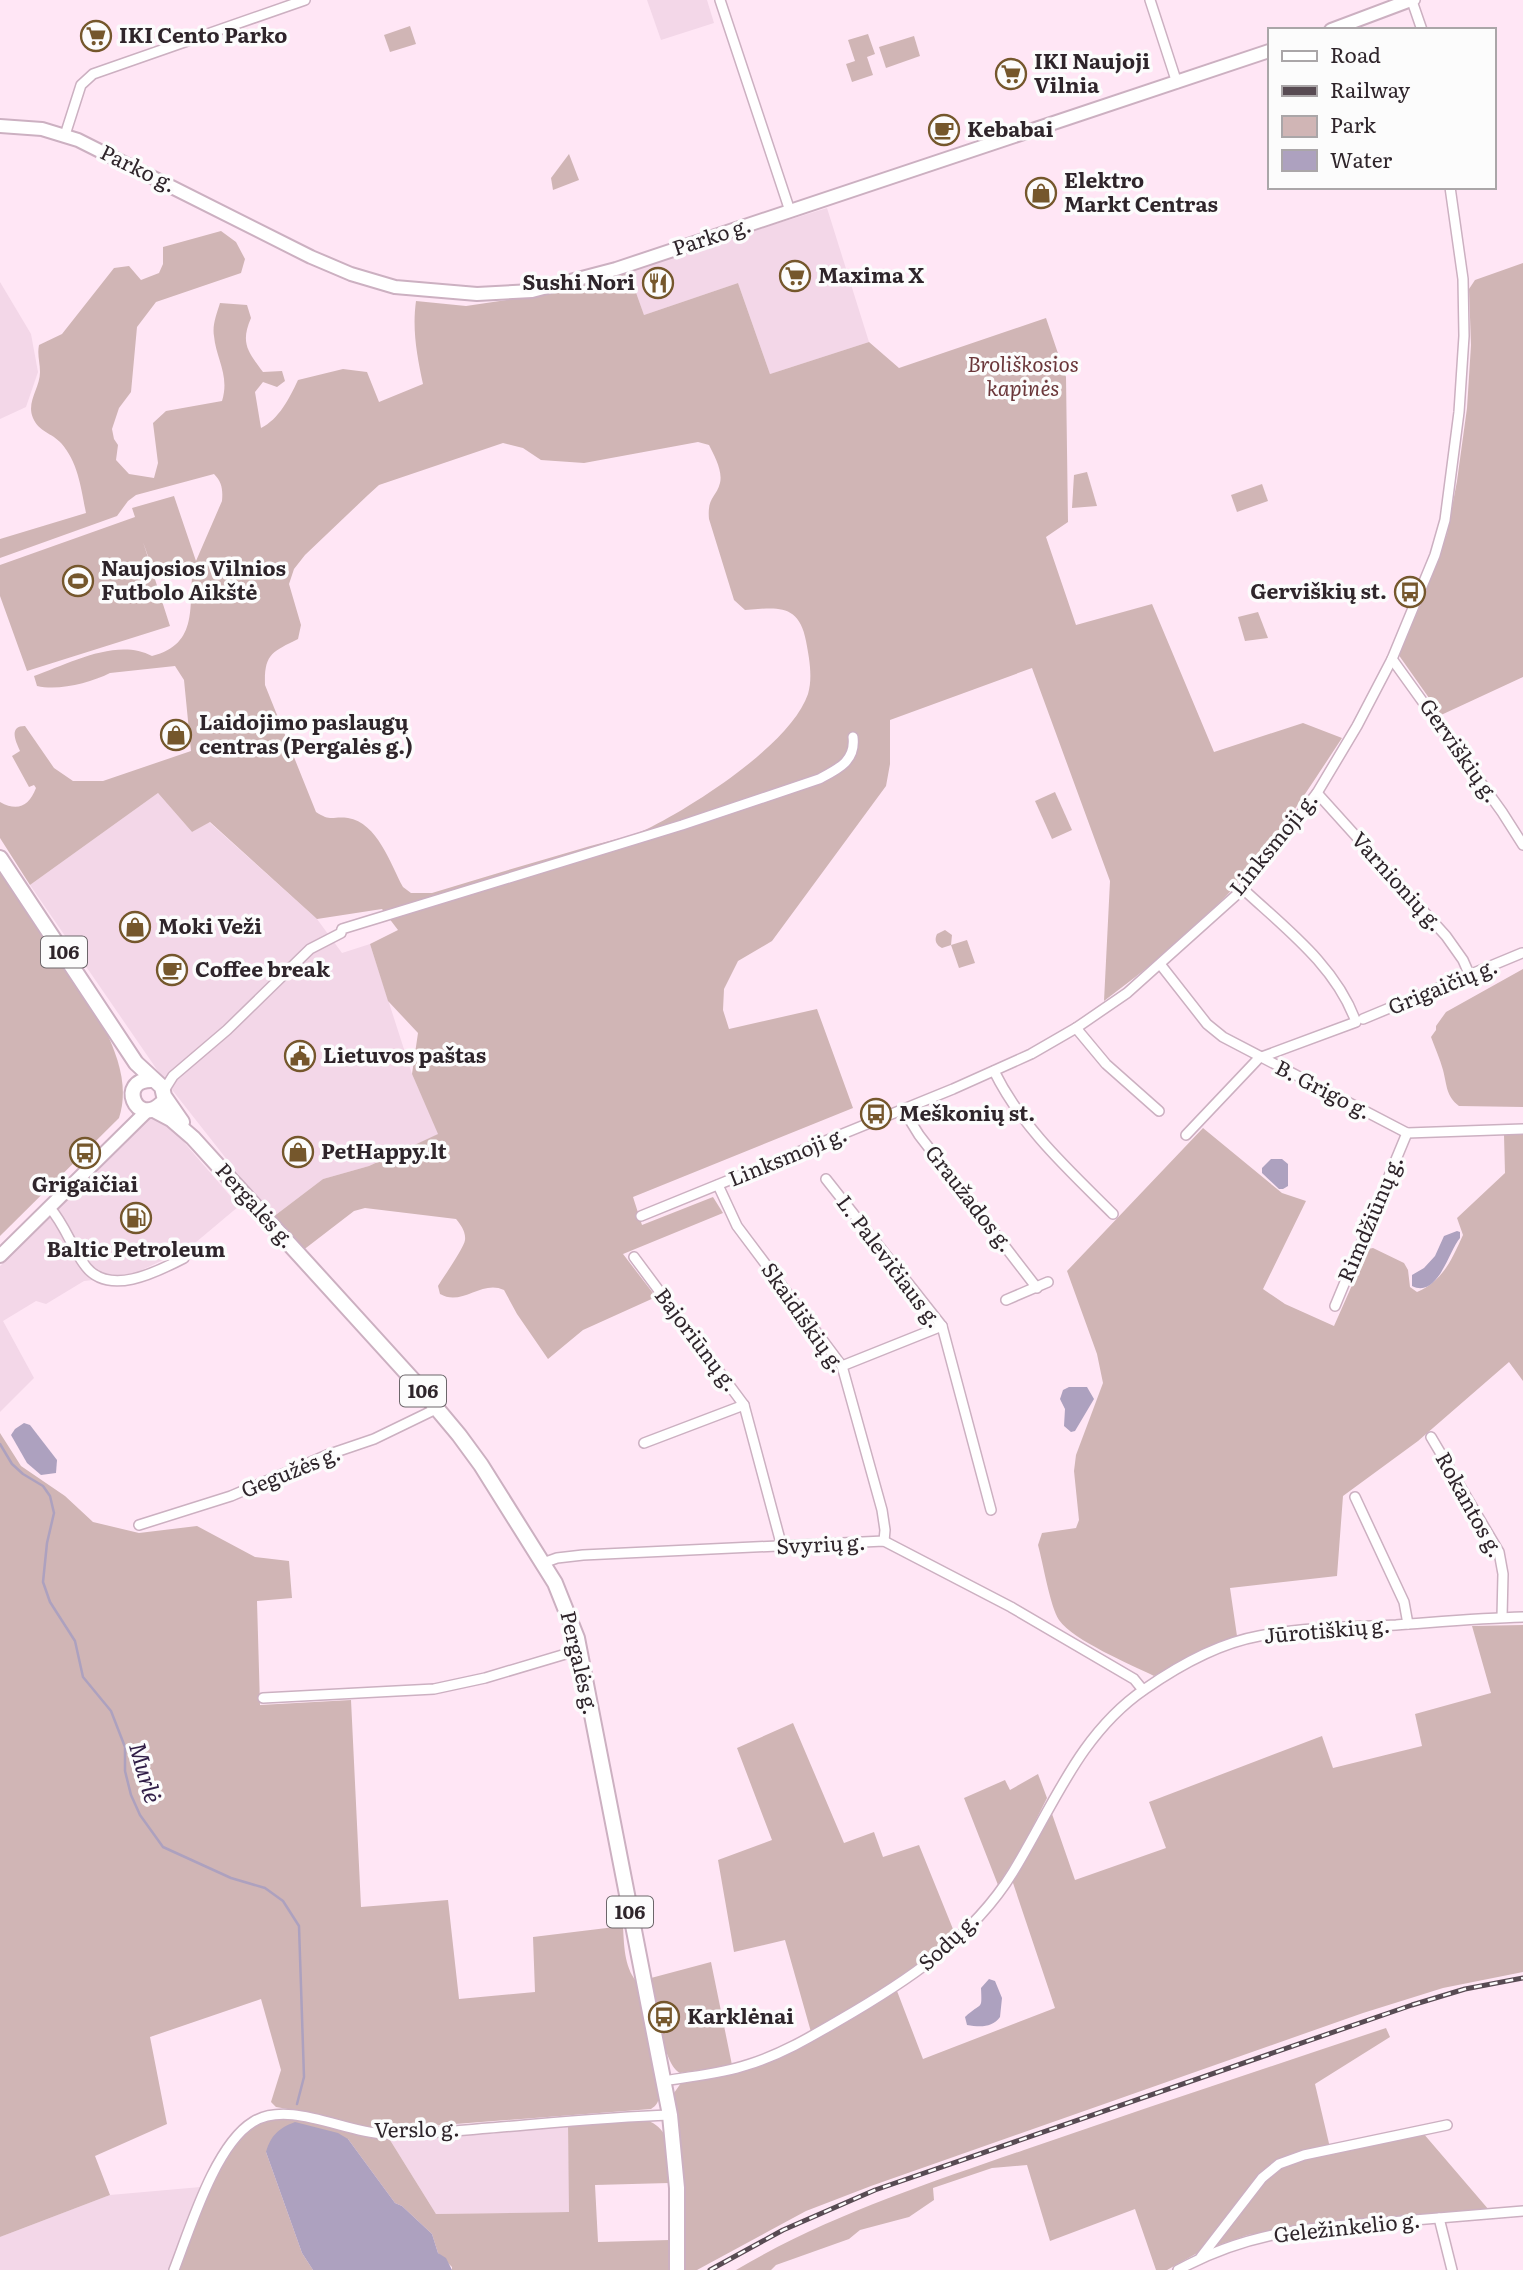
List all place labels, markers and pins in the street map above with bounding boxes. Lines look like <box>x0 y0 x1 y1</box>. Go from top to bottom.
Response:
place label: IKI Cento Parko <box>119 18 287 49</box>
supermarket icon: IKI Cento Parko <box>79 19 113 53</box>
place label: IKI Naujoji Vilnia <box>1034 44 1150 99</box>
supermarket icon: IKI Naujoji Vilnia <box>994 57 1028 91</box>
place label: Kebabai <box>967 112 1054 143</box>
cafe icon: Kebabai <box>927 113 961 147</box>
place label: Elektro Markt Centras <box>1064 163 1218 218</box>
shop icon: Elektro Markt Centras <box>1024 176 1058 210</box>
place label: Maxima X <box>818 258 924 289</box>
supermarket icon: Maxima X <box>778 259 812 293</box>
place label: Sushi Nori <box>522 265 635 296</box>
restaurant icon: Sushi Nori <box>641 266 675 300</box>
place label: Naujosios Vilnios Futbolo Aikštė <box>101 551 286 606</box>
sports icon: Naujosios Vilnios Futbolo Aikštė <box>61 564 95 598</box>
place label: Gerviškių st. <box>1250 574 1387 605</box>
bus stop icon: Gerviškių st. <box>1393 575 1427 609</box>
place label: Laidojimo paslaugų centras (Pergalės g.) <box>199 705 413 760</box>
shop icon: Laidojimo paslaugų centras (Pergalės g.) <box>159 718 193 752</box>
place label: Moki Veži <box>158 909 262 940</box>
shop icon: Moki Veži <box>118 910 152 944</box>
place label: Coffee break <box>195 952 331 983</box>
cafe icon: Coffee break <box>155 953 189 987</box>
place label: Lietuvos paštas <box>323 1038 486 1069</box>
public building icon: Lietuvos paštas <box>283 1039 317 1073</box>
place label: Meškonių st. <box>899 1096 1035 1127</box>
bus stop icon: Meškonių st. <box>859 1097 893 1131</box>
place label: PetHappy.lt <box>321 1134 448 1165</box>
shop icon: PetHappy.lt <box>281 1135 315 1169</box>
bus stop icon: Grigaičiai <box>68 1136 102 1170</box>
place label: Grigaičiai <box>32 1167 138 1198</box>
fuel station icon: Baltic Petroleum <box>119 1201 153 1235</box>
place label: Baltic Petroleum <box>47 1232 225 1263</box>
place label: Karklėnai <box>687 1999 794 2030</box>
bus stop icon: Karklėnai <box>647 2000 681 2034</box>

